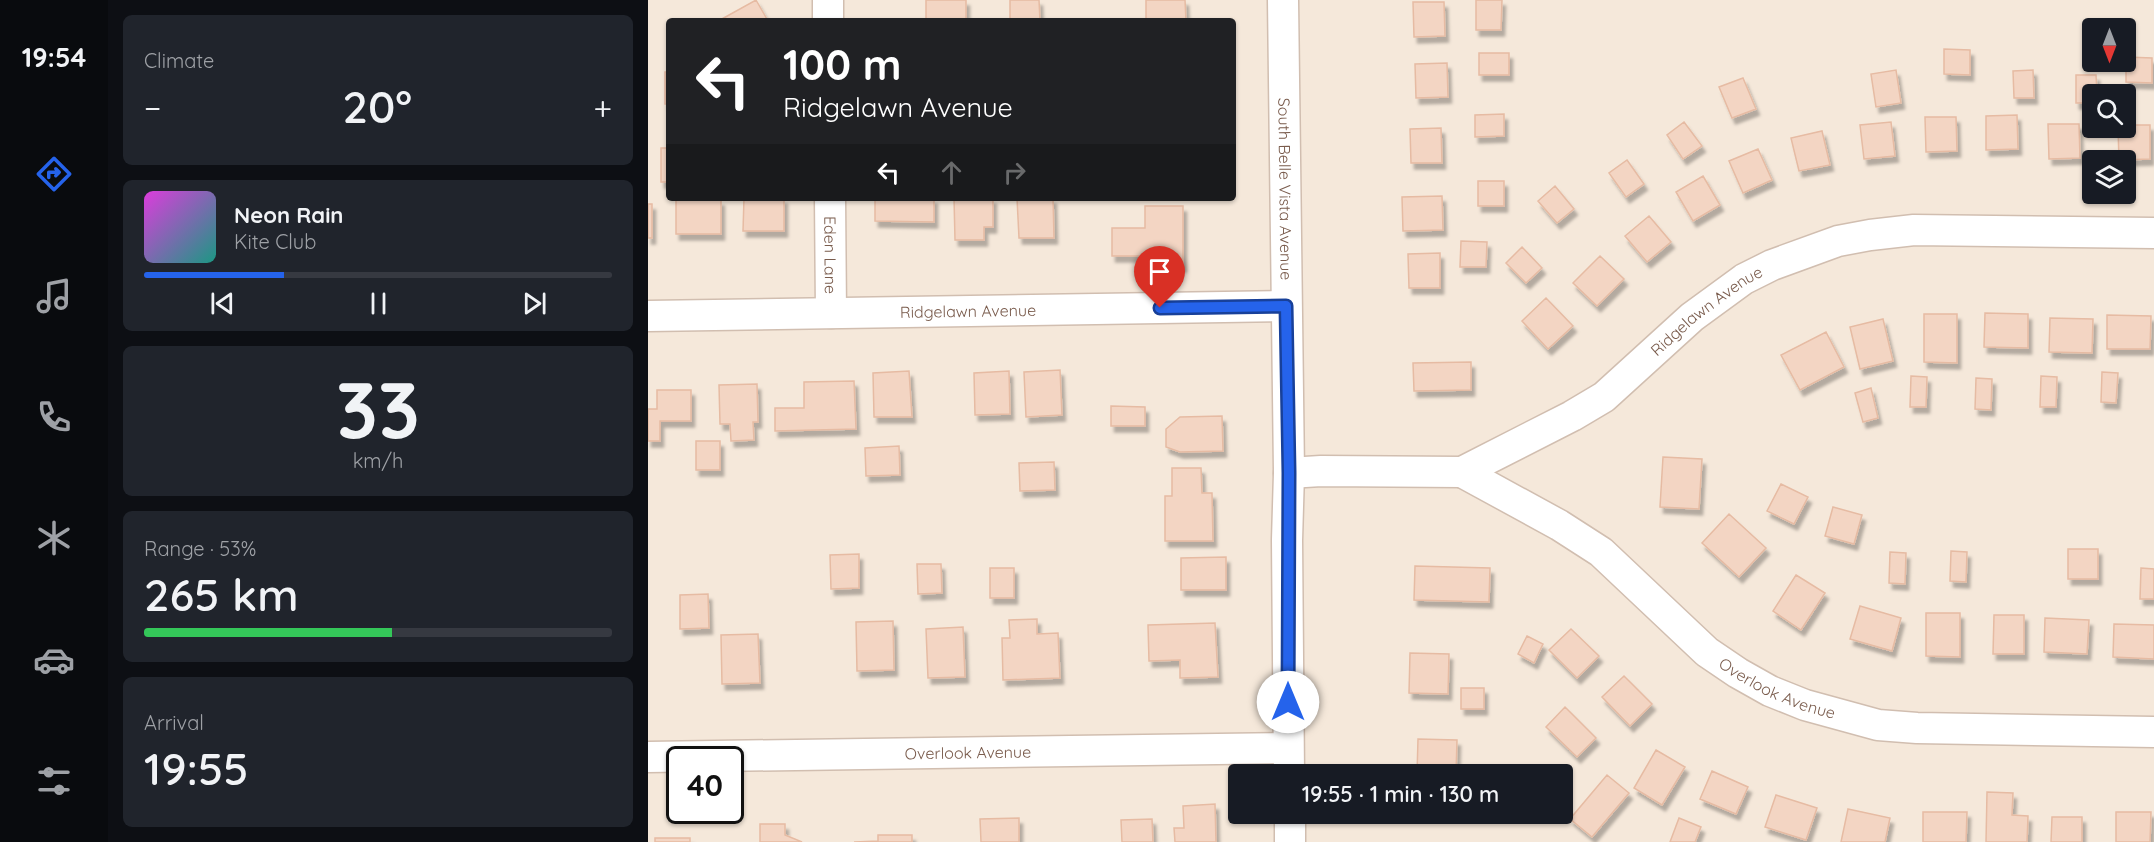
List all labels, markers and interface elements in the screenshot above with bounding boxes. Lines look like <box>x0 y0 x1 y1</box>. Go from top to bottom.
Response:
north arrow <box>2082 18 2136 72</box>
map controls <box>2082 18 2136 204</box>
text: 100 m <box>783 38 901 91</box>
text: 19:54 <box>22 40 86 74</box>
icon: left <box>684 42 762 120</box>
text: Climate <box>144 48 214 73</box>
text: 20° <box>343 78 412 134</box>
button: search <box>2082 84 2136 138</box>
text: − <box>144 87 161 128</box>
text: + <box>593 87 612 128</box>
text: Ridgelawn Avenue <box>783 90 1013 124</box>
street label: South Belle Vista Avenue <box>1274 98 1297 280</box>
button: layers <box>2082 150 2136 204</box>
icon: directions <box>33 153 75 195</box>
icon: left <box>872 156 905 189</box>
icon: ahead <box>935 156 968 189</box>
icon: right <box>998 156 1031 189</box>
text: Neon Rain <box>234 201 343 229</box>
street label: Eden Lane <box>820 216 841 294</box>
text: Kite Club <box>234 229 316 254</box>
pin <box>1134 246 1185 308</box>
icon: arrive <box>1143 255 1176 288</box>
street label: Ridgelawn Avenue <box>1646 262 1766 360</box>
icon: music <box>33 275 75 317</box>
icon: previous <box>206 287 239 320</box>
icon: pause <box>362 287 395 320</box>
icon: next <box>518 287 551 320</box>
street label: Ridgelawn Avenue <box>900 300 1036 322</box>
text: 33 <box>336 360 420 458</box>
icon: phone <box>33 396 75 438</box>
text: km/h <box>353 448 403 473</box>
icon: climate <box>33 517 75 559</box>
text: Range · 53% <box>144 536 256 561</box>
text: 265 km <box>144 566 299 622</box>
icon: car <box>33 639 75 681</box>
street label: Overlook Avenue <box>1715 653 1838 723</box>
position arrow <box>1256 670 1320 734</box>
text: Arrival <box>144 710 204 735</box>
text: 19:55 <box>144 740 249 796</box>
street label: Overlook Avenue <box>905 742 1031 763</box>
speed limit sign: 40 <box>666 746 744 824</box>
icon: filters <box>33 760 75 802</box>
text: 19:55 · 1 min · 130 m <box>1302 780 1499 808</box>

